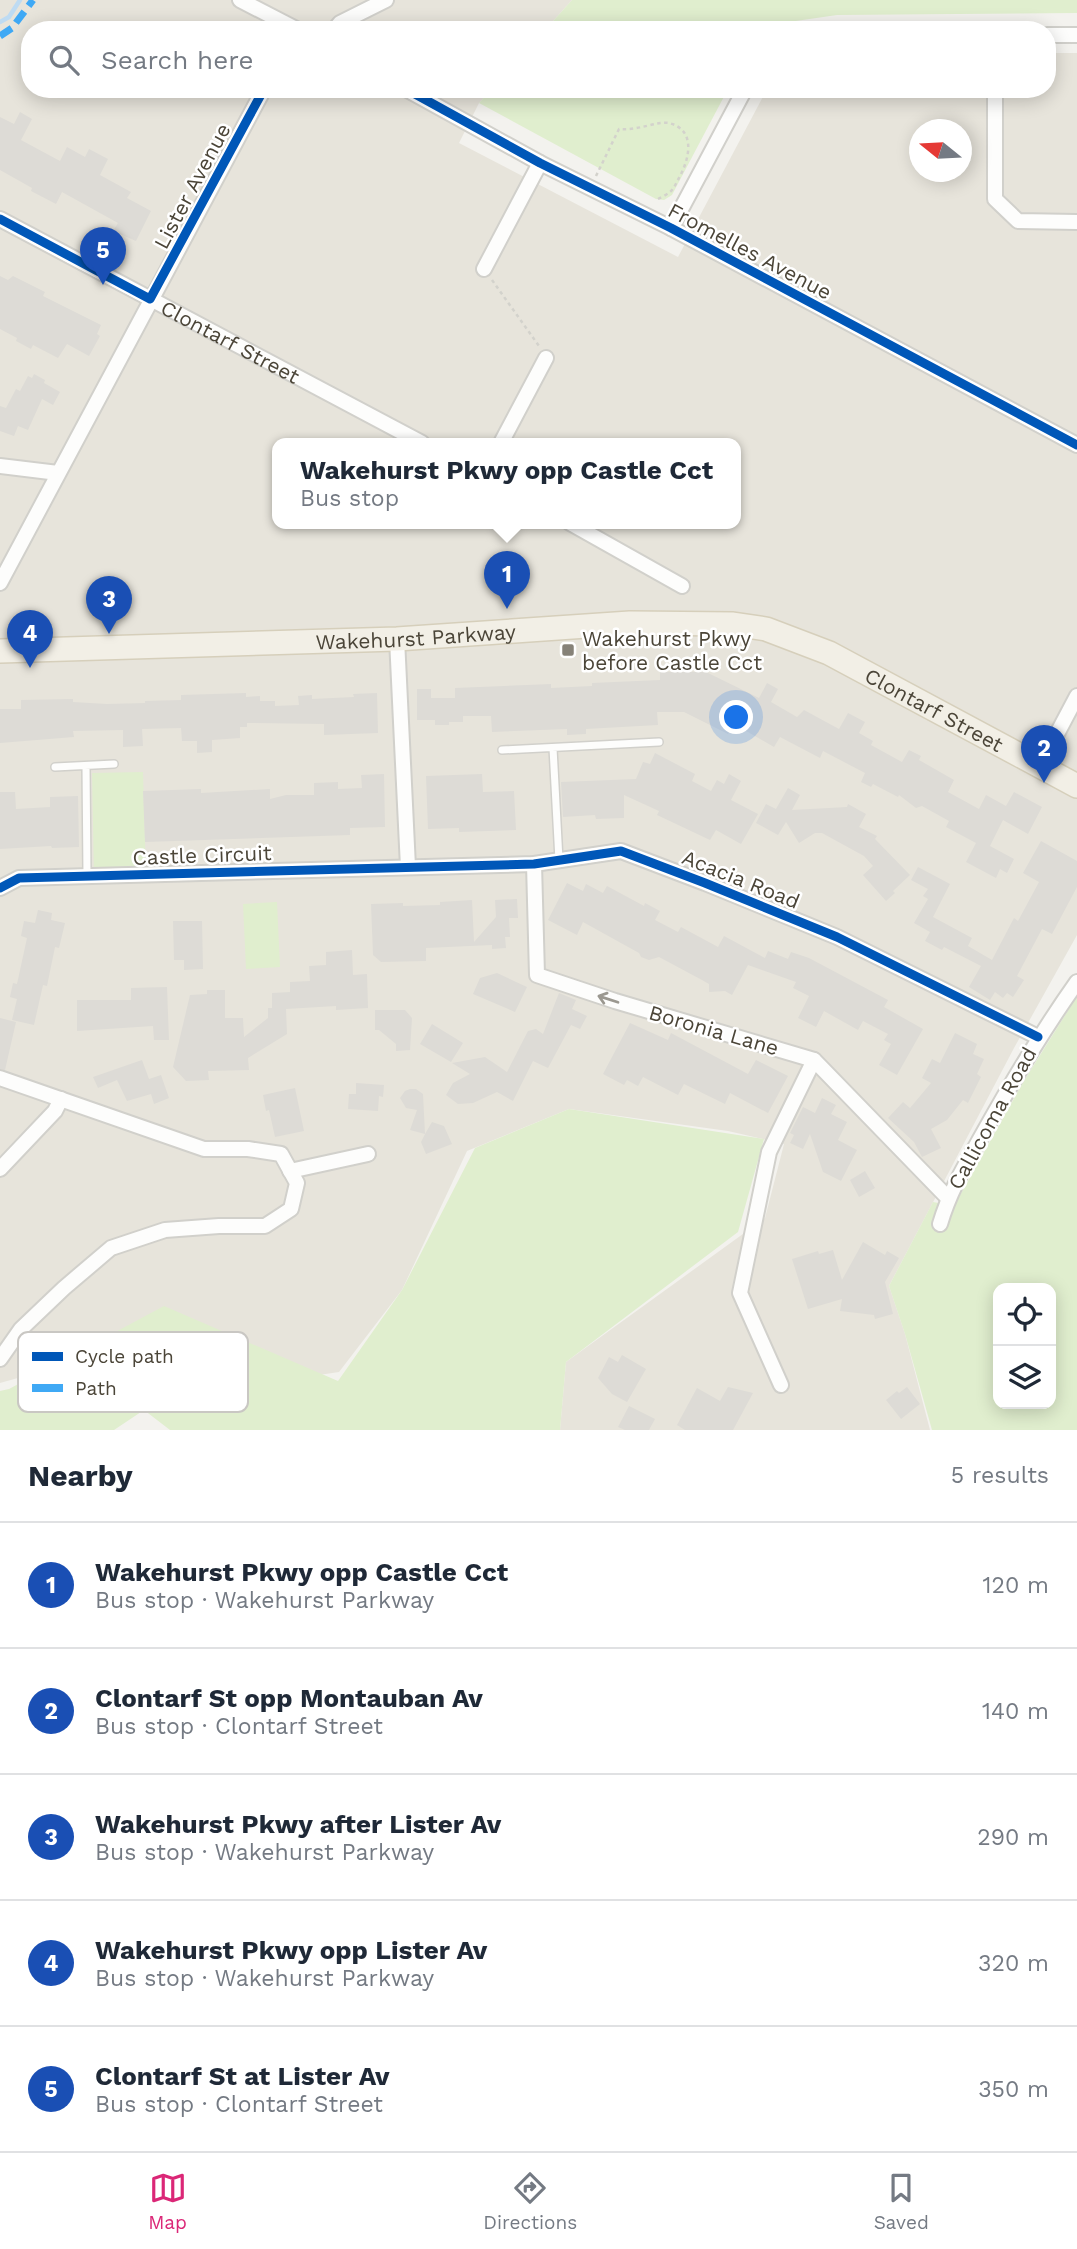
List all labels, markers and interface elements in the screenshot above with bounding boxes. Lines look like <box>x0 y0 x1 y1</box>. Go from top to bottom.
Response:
search box <box>21 21 1056 98</box>
icon: search <box>45 41 83 79</box>
text: Search here <box>101 45 253 75</box>
street label: Lister Avenue <box>148 119 236 253</box>
north arrow <box>909 119 972 182</box>
street label: Fromelles Avenue <box>664 197 836 305</box>
pin: 5 <box>80 227 126 285</box>
street label: Clontarf Street <box>157 294 304 388</box>
popup <box>272 438 741 529</box>
text: Wakehurst Pkwy opp Castle Cct <box>300 455 713 485</box>
text: Bus stop <box>300 485 399 512</box>
pin: 1 <box>484 551 530 609</box>
pin: 3 <box>86 576 132 634</box>
pin: 4 <box>7 610 53 668</box>
street label: Wakehurst Parkway <box>315 618 517 654</box>
place label: Wakehurst Pkwy before Castle Cct <box>582 626 762 675</box>
marker: Wakehurst Pkwy before Castle Cct <box>560 642 576 658</box>
street label: Clontarf Street <box>861 662 1008 757</box>
your location <box>719 700 753 734</box>
pin: 2 <box>1021 725 1067 783</box>
street label: Castle Circuit <box>132 840 272 870</box>
street label: Acacia Road <box>679 844 803 914</box>
one-way arrow <box>597 992 619 1005</box>
street label: Boronia Lane <box>646 1000 782 1060</box>
street label: Callicoma Road <box>943 1042 1041 1194</box>
map controls <box>993 1283 1056 1409</box>
button: locate <box>993 1283 1056 1346</box>
legend <box>18 1332 248 1412</box>
text: Cycle path <box>75 1345 174 1368</box>
button: layers <box>993 1346 1056 1409</box>
text: Path <box>75 1377 117 1400</box>
text: Nearby <box>28 1458 133 1493</box>
text: 5 results <box>951 1462 1049 1489</box>
text: Wakehurst Pkwy opp Castle Cct <box>95 1557 508 1587</box>
text: 1 <box>46 1572 56 1599</box>
text: 120 m <box>983 1572 1049 1599</box>
text: Bus stop · Wakehurst Parkway <box>95 1587 434 1614</box>
text: Clontarf St opp Montauban Av <box>95 1683 483 1713</box>
text: 2 <box>44 1698 58 1725</box>
text: 140 m <box>982 1698 1049 1725</box>
text: Bus stop · Clontarf Street <box>95 1713 383 1740</box>
text: Wakehurst Pkwy after Lister Av <box>95 1809 501 1839</box>
text: 3 <box>44 1824 58 1851</box>
text: 290 m <box>977 1824 1049 1851</box>
text: Bus stop · Wakehurst Parkway <box>95 1839 434 1866</box>
text: Wakehurst Pkwy opp Lister Av <box>95 1935 487 1965</box>
text: 4 <box>44 1950 58 1977</box>
text: 320 m <box>978 1950 1049 1977</box>
text: Bus stop · Wakehurst Parkway <box>95 1965 434 1992</box>
text: Clontarf St at Lister Av <box>95 2061 390 2091</box>
text: 5 <box>44 2076 58 2103</box>
text: 350 m <box>978 2076 1049 2103</box>
text: Bus stop · Clontarf Street <box>95 2091 383 2118</box>
tab: Map <box>148 2169 187 2234</box>
tab: Directions <box>483 2169 577 2234</box>
tab: Saved <box>874 2169 929 2234</box>

